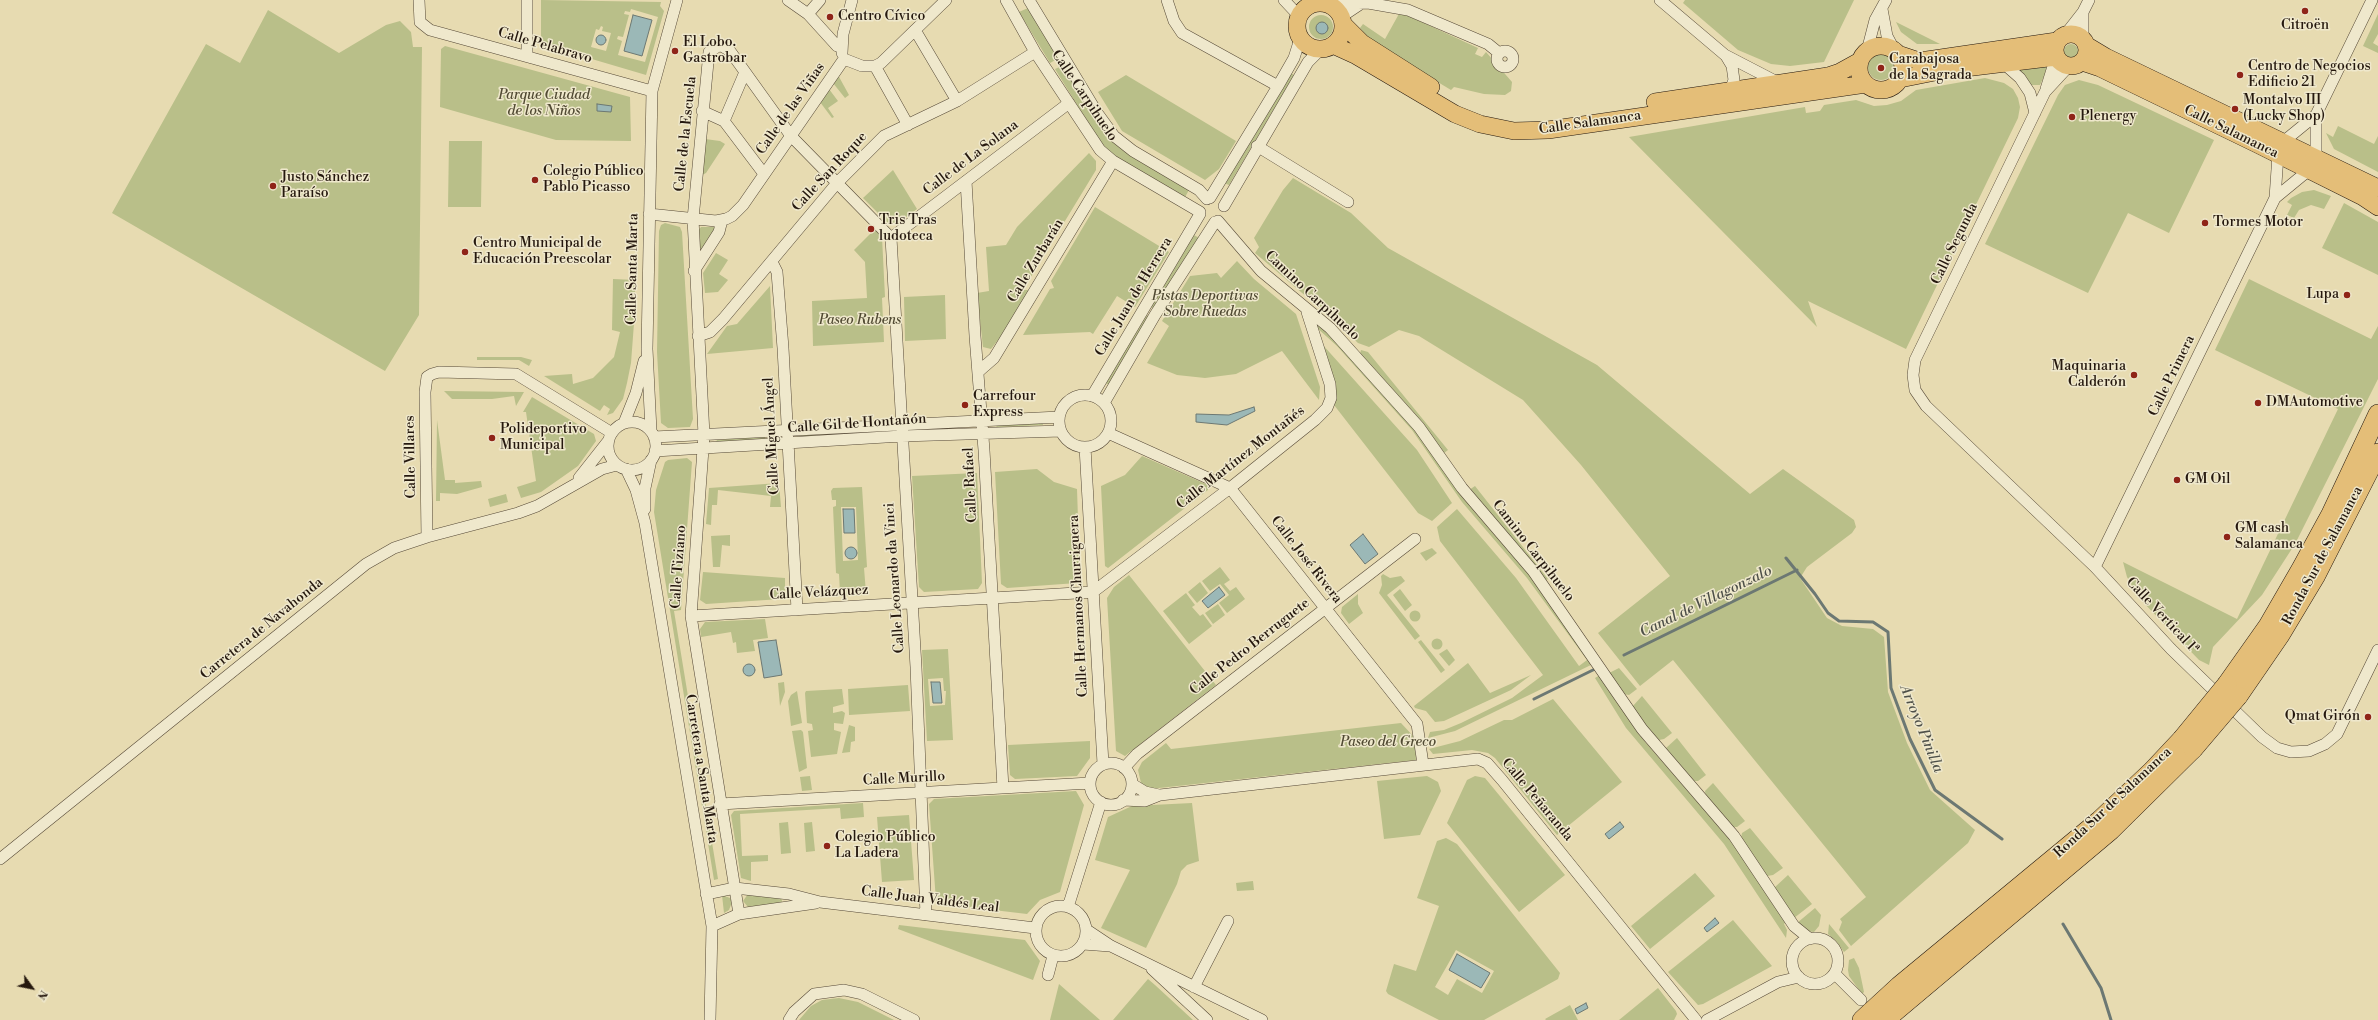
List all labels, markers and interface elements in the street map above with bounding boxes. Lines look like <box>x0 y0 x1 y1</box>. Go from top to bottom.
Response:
marker: Citroën <box>2300 6 2310 16</box>
place label: Centro Cívico <box>838 9 925 25</box>
marker: Centro Cívico <box>825 12 835 22</box>
place label: Citroën <box>2281 18 2329 34</box>
street label: Calle Pelabravo <box>496 25 594 67</box>
place label: El Lobo. Gastrobar <box>683 35 746 68</box>
marker: El Lobo. Gastrobar <box>670 46 680 56</box>
street label: Calle Carpihuelo <box>1047 47 1121 145</box>
place label: Carabajosa de la Sagrada <box>1889 52 1972 84</box>
place label: Centro de Negocios Edificio 21 <box>2248 59 2371 92</box>
street label: Calle de las Viñas <box>753 60 829 158</box>
marker: Carabajosa de la Sagrada <box>1876 63 1886 73</box>
marker: Centro de Negocios Edificio 21 <box>2235 70 2245 80</box>
street label: Calle de la Escuela <box>672 75 700 193</box>
park label: Parque Ciudad de los Niños <box>498 88 590 120</box>
place label: Montalvo III (Lucky Shop) <box>2243 93 2325 126</box>
street label: Calle Salamanca <box>2181 102 2281 162</box>
marker: Montalvo III (Lucky Shop) <box>2230 104 2240 114</box>
street label: Calle Salamanca <box>1538 108 1642 138</box>
place label: Plenergy <box>2080 109 2136 125</box>
marker: Plenergy <box>2067 112 2077 122</box>
street label: Calle de La Solana <box>920 117 1022 199</box>
street label: Calle San Roque <box>789 129 871 215</box>
place label: Colegio Público Pablo Picasso <box>543 164 644 196</box>
place label: Justo Sánchez Paraíso <box>281 170 369 202</box>
marker: Colegio Público Pablo Picasso <box>530 175 540 185</box>
marker: Justo Sánchez Paraíso <box>268 181 278 191</box>
street label: Calle Segunda <box>1928 200 1982 288</box>
street label: Calle Santa Marta <box>624 213 642 325</box>
place label: Tris Tras ludoteca <box>879 213 937 246</box>
place label: Tormes Motor <box>2213 215 2303 231</box>
street label: Calle Zurbarán <box>1004 216 1068 306</box>
marker: Tormes Motor <box>2200 218 2210 228</box>
marker: Tris Tras ludoteca <box>866 224 876 234</box>
street label: Calle Juan de Herrera <box>1092 234 1176 360</box>
place label: Centro Municipal de Educación Preescolar <box>473 236 612 268</box>
marker: Centro Municipal de Educación Preescolar <box>460 247 470 257</box>
street label: Camino Carpihuelo <box>1261 248 1363 344</box>
place label: Lupa <box>2307 287 2339 303</box>
park label: Pistas Deportivas Sobre Ruedas <box>1152 289 1258 322</box>
marker: Lupa <box>2342 290 2352 300</box>
park label: Paseo Rubens <box>819 313 901 329</box>
street label: Calle Primera <box>2145 333 2199 419</box>
place label: Maquinaria Calderón <box>2052 359 2126 392</box>
marker: Maquinaria Calderón <box>2129 370 2139 380</box>
street label: Calle Miguel Ángel <box>761 377 783 495</box>
place label: Carrefour Express <box>973 389 1036 422</box>
place label: DMAutomotive <box>2266 395 2363 411</box>
marker: DMAutomotive <box>2253 398 2263 408</box>
marker: Carrefour Express <box>960 400 970 410</box>
street label: Calle Martínez Montañés <box>1174 403 1308 513</box>
street label: Calle Gil de Hontañón <box>787 411 927 437</box>
street label: Calle Villares <box>402 415 420 499</box>
place label: Polideportivo Municipal <box>500 422 587 454</box>
marker: Polideportivo Municipal <box>487 433 497 443</box>
street label: Calle Rafael <box>961 447 981 523</box>
place label: GM Oil <box>2185 472 2230 488</box>
marker: GM Oil <box>2172 475 2182 485</box>
street label: Ronda Sur de Salamanca <box>2279 484 2367 628</box>
street label: Camino Carpihuelo <box>1488 497 1578 605</box>
street label: Calle Leonardo da Vinci <box>881 502 909 654</box>
street label: Calle José Rivera <box>1267 513 1345 607</box>
street label: Calle Hermanos Churriguera <box>1066 514 1092 698</box>
place label: GM cash Salamanca <box>2235 521 2303 554</box>
street label: Calle Tiziano <box>668 525 690 609</box>
marker: GM cash Salamanca <box>2222 532 2232 542</box>
water label: Canal de Villagonzalo <box>1637 562 1775 642</box>
street label: Carretera de Navahonda <box>197 574 327 684</box>
street label: Calle Vertical 1ª <box>2122 574 2202 658</box>
street label: Calle Velázquez <box>769 582 869 604</box>
street label: Calle Pedro Berruguete <box>1187 595 1313 699</box>
water label: Arroyo Pinilla <box>1895 683 1947 775</box>
street label: Carretera a Santa Marta <box>681 693 721 845</box>
place label: Qmat Girón <box>2285 709 2360 725</box>
marker: Qmat Girón <box>2363 712 2373 722</box>
park label: Paseo del Greco <box>1340 735 1436 751</box>
street label: Ronda Sur de Salamanca <box>2051 744 2175 862</box>
street label: Calle Peñaranda <box>1498 755 1576 845</box>
street label: Calle Murillo <box>862 768 946 790</box>
place label: Colegio Público La Ladera <box>835 830 936 862</box>
marker: Colegio Público La Ladera <box>822 841 832 851</box>
street label: Calle Juan Valdés Leal <box>860 883 1000 917</box>
north arrow <box>12 968 52 1008</box>
text: N <box>34 987 50 1002</box>

